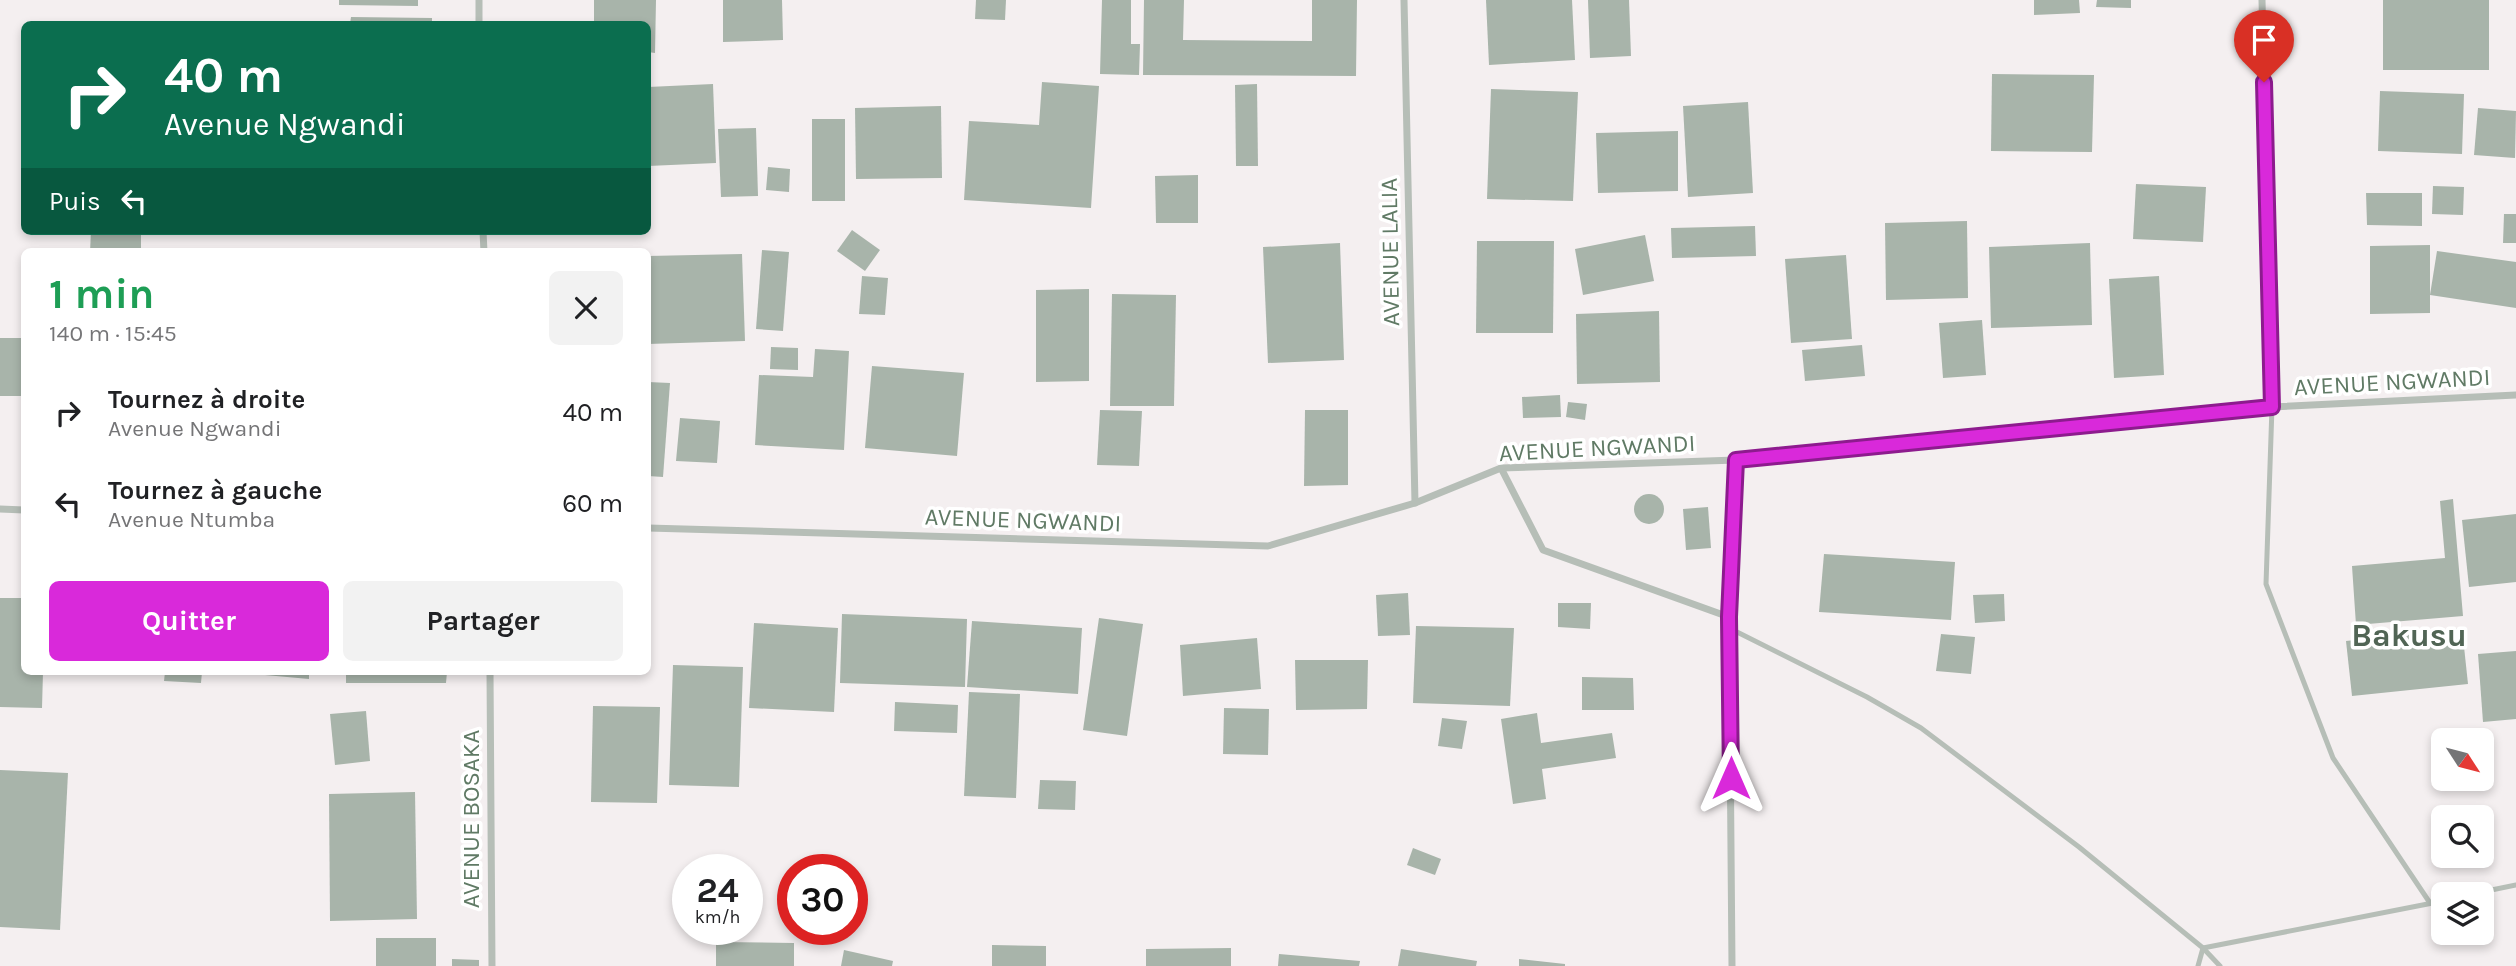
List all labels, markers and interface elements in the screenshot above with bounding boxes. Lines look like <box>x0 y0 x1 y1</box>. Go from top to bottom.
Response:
pin <box>2234 10 2294 82</box>
icon: arrive <box>2245 21 2283 59</box>
text: 40 m <box>164 47 283 104</box>
icon: right <box>49 49 140 140</box>
text: Avenue Ngwandi <box>164 106 405 143</box>
street label: AVENUE LALIA <box>1375 178 1405 326</box>
icon: left <box>115 182 153 220</box>
text: Puis <box>49 186 101 217</box>
text: 1 min <box>49 269 154 319</box>
button: close <box>549 271 623 345</box>
text: 140 m · 15:45 <box>49 320 177 347</box>
street label: AVENUE NGWANDI <box>2293 363 2491 401</box>
text: Tournez à droite <box>108 384 305 415</box>
icon: right <box>49 394 87 432</box>
text: 40 m <box>563 397 623 428</box>
text: Avenue Ngwandi <box>108 415 282 442</box>
street label: AVENUE NGWANDI <box>1498 429 1696 467</box>
text: Tournez à gauche <box>108 475 322 506</box>
icon: left <box>49 485 87 523</box>
text: 60 m <box>562 488 623 519</box>
street label: AVENUE NGWANDI <box>924 503 1122 537</box>
text: Avenue Ntumba <box>108 506 275 533</box>
button: Quitter <box>49 581 329 661</box>
button: Partager <box>343 581 623 661</box>
district label: Bakusu <box>2351 617 2467 654</box>
north arrow <box>2431 728 2494 791</box>
map controls <box>2431 728 2494 945</box>
street label: AVENUE BOSAKA <box>457 730 485 908</box>
position arrow <box>1694 741 1768 815</box>
button: search <box>2431 805 2494 868</box>
speed limit sign: 30 <box>777 854 868 945</box>
text: 24 <box>697 870 739 911</box>
button: layers <box>2431 882 2494 945</box>
text: km/h <box>695 906 740 928</box>

